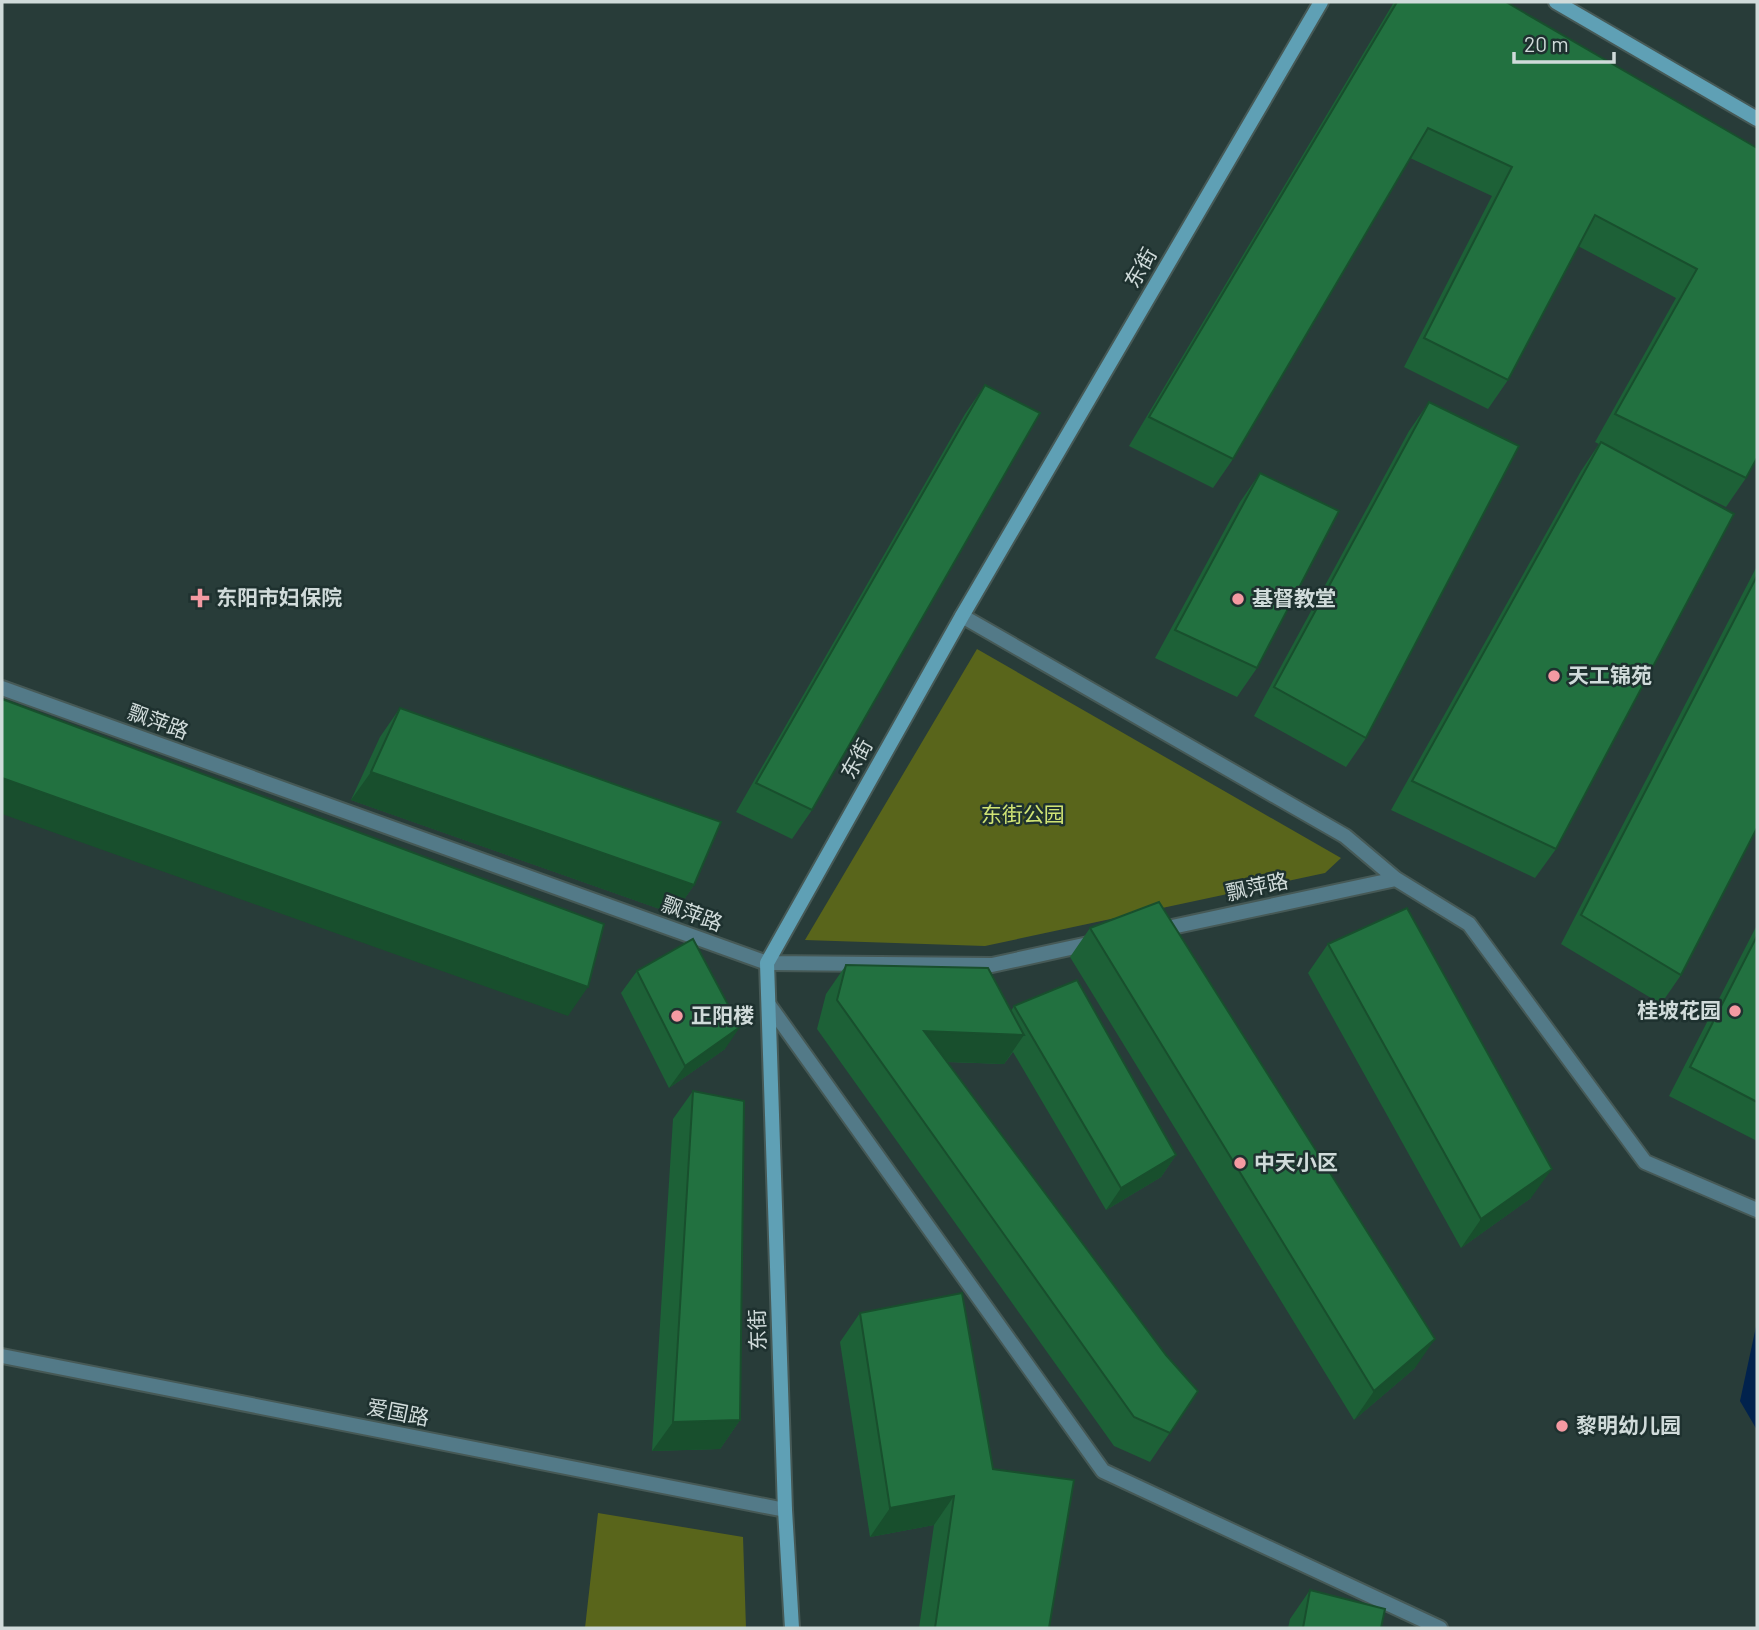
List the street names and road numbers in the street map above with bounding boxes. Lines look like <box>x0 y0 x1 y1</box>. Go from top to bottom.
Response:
street label: 东街 <box>1118 243 1161 292</box>
street label: 飘萍路 <box>125 698 192 743</box>
street label: 东街 <box>835 734 877 783</box>
street label: 飘萍路 <box>1223 867 1290 904</box>
street label: 飘萍路 <box>659 890 726 935</box>
street label: 东街 <box>743 1309 770 1351</box>
street label: 爱国路 <box>365 1393 432 1430</box>

